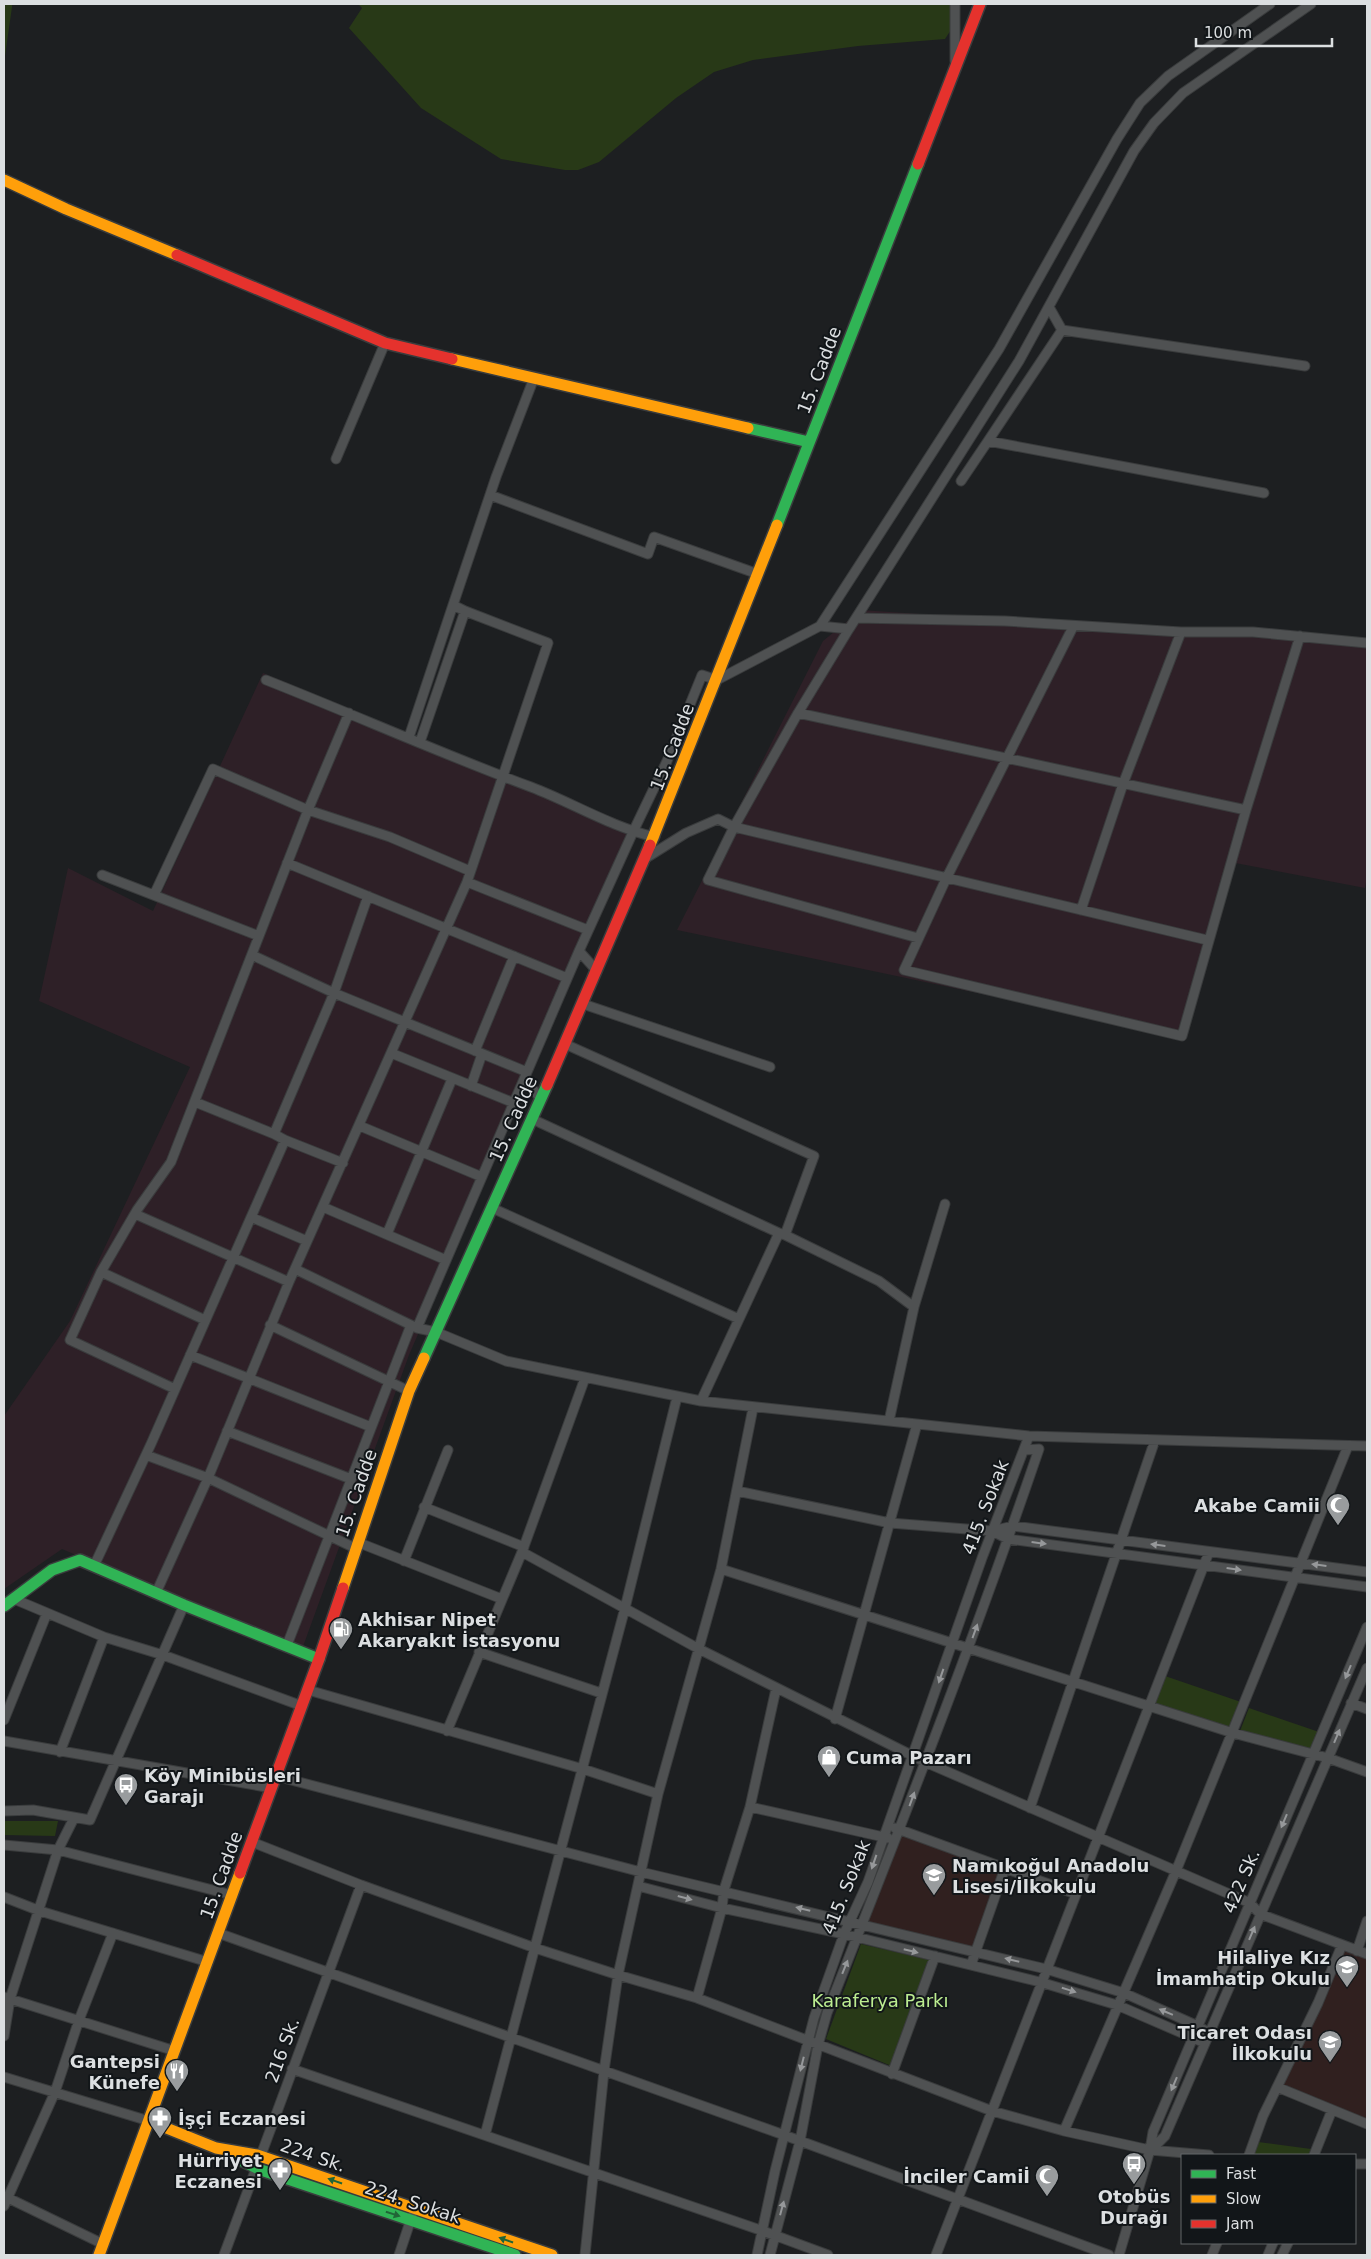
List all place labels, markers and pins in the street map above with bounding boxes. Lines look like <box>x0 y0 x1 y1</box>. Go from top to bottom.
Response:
mosque icon: Akabe Camii <box>1325 1492 1351 1526</box>
place label: Akabe Camii <box>1194 1495 1320 1516</box>
place label: Akhisar Nipet Akaryakıt İstasyonu <box>358 1609 560 1651</box>
fuel station icon: Akhisar Nipet Akaryakıt İstasyonu <box>328 1616 354 1650</box>
shop icon: Cuma Pazarı <box>816 1744 842 1778</box>
place label: Cuma Pazarı <box>846 1747 972 1768</box>
place label: Köy Minibüsleri Garajı <box>144 1765 301 1807</box>
bus stop icon: Köy Minibüsleri Garajı <box>113 1772 139 1806</box>
place label: Namıkoğul Anadolu Lisesi/İlkokulu <box>952 1855 1149 1897</box>
school or university icon: Namıkoğul Anadolu Lisesi/İlkokulu <box>921 1862 947 1896</box>
place label: Hilaliye Kız İmamhatip Okulu <box>1156 1947 1330 1989</box>
school or university icon: Hilaliye Kız İmamhatip Okulu <box>1334 1954 1360 1988</box>
place label: Ticaret Odası İlkokulu <box>1178 2022 1312 2064</box>
school or university icon: Ticaret Odası İlkokulu <box>1317 2029 1343 2063</box>
place label: Gantepsi Künefe <box>70 2051 160 2093</box>
restaurant icon: Gantepsi Künefe <box>164 2058 190 2092</box>
pharmacy icon: İşçi Eczanesi <box>147 2105 173 2139</box>
place label: İşçi Eczanesi <box>178 2108 306 2129</box>
place label: Hürriyet Eczanesi <box>175 2150 262 2192</box>
bus stop icon: Otobüs Durağı <box>1121 2151 1147 2185</box>
pharmacy icon: Hürriyet Eczanesi <box>267 2157 293 2191</box>
mosque icon: İnciler Camiİ <box>1034 2163 1060 2197</box>
place label: İnciler Camiİ <box>903 2166 1030 2187</box>
place label: Otobüs Durağı <box>1098 2186 1170 2228</box>

